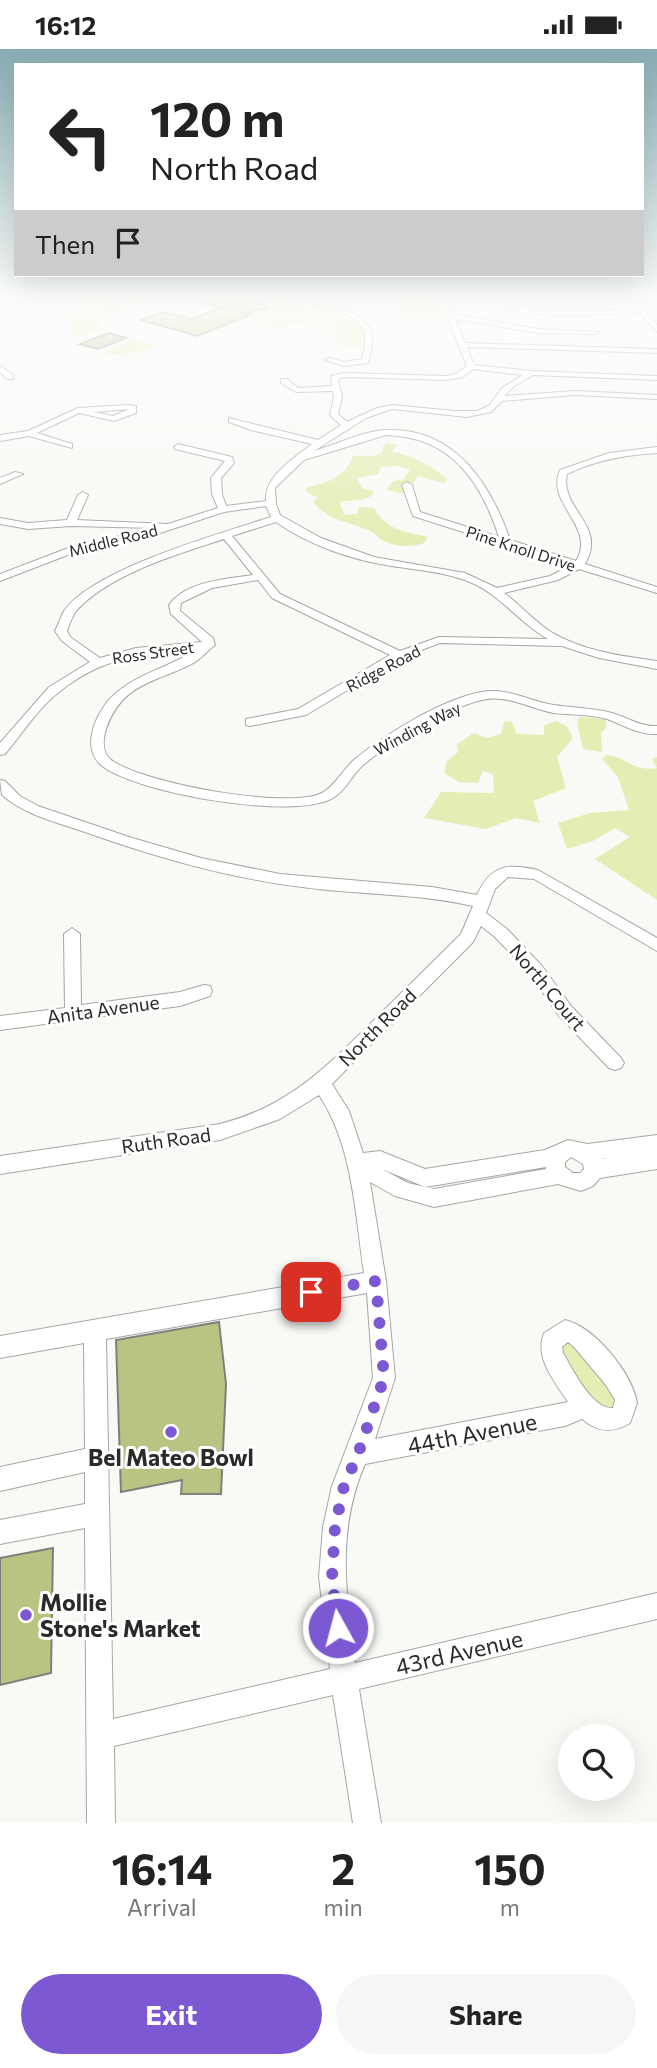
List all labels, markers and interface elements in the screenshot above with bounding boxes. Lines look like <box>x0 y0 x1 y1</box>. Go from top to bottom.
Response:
text: 16:12 <box>35 9 96 40</box>
text: 120 m <box>150 87 284 147</box>
icon: left <box>35 91 126 182</box>
text: North Road <box>150 147 318 187</box>
icon: arrive <box>109 224 147 262</box>
text: Then <box>35 228 95 259</box>
street label: Middle Road <box>67 520 159 560</box>
street label: Pine Knoll Drive <box>464 521 578 575</box>
street label: Ross Street <box>111 637 196 667</box>
street label: Ridge Road <box>343 640 423 696</box>
street label: Winding Way <box>370 697 464 759</box>
street label: North Court <box>505 939 591 1035</box>
street label: North Road <box>334 984 420 1070</box>
street label: Anita Avenue <box>45 990 161 1028</box>
street label: Ruth Road <box>120 1122 212 1158</box>
pin <box>281 1262 341 1322</box>
icon: arrive <box>292 1273 330 1311</box>
street label: 44th Avenue <box>405 1407 539 1459</box>
marker: Bel Mateo Bowl <box>163 1424 179 1440</box>
place label: Bel Mateo Bowl <box>88 1443 254 1471</box>
place label: Mollie Stone's Market <box>40 1588 201 1642</box>
position arrow <box>301 1591 375 1665</box>
marker: Mollie Stone's Market <box>18 1607 34 1623</box>
street label: 43rd Avenue <box>392 1624 526 1680</box>
map controls <box>558 1724 635 1801</box>
button: search <box>558 1724 635 1801</box>
text: 16:14 <box>111 1842 212 1894</box>
text: 2 <box>331 1842 355 1894</box>
text: 150 <box>474 1842 546 1894</box>
text: Arrival <box>127 1893 197 1921</box>
text: min <box>324 1893 363 1921</box>
text: m <box>500 1893 520 1921</box>
button: Exit <box>21 1974 322 2054</box>
button: Share <box>336 1974 636 2054</box>

